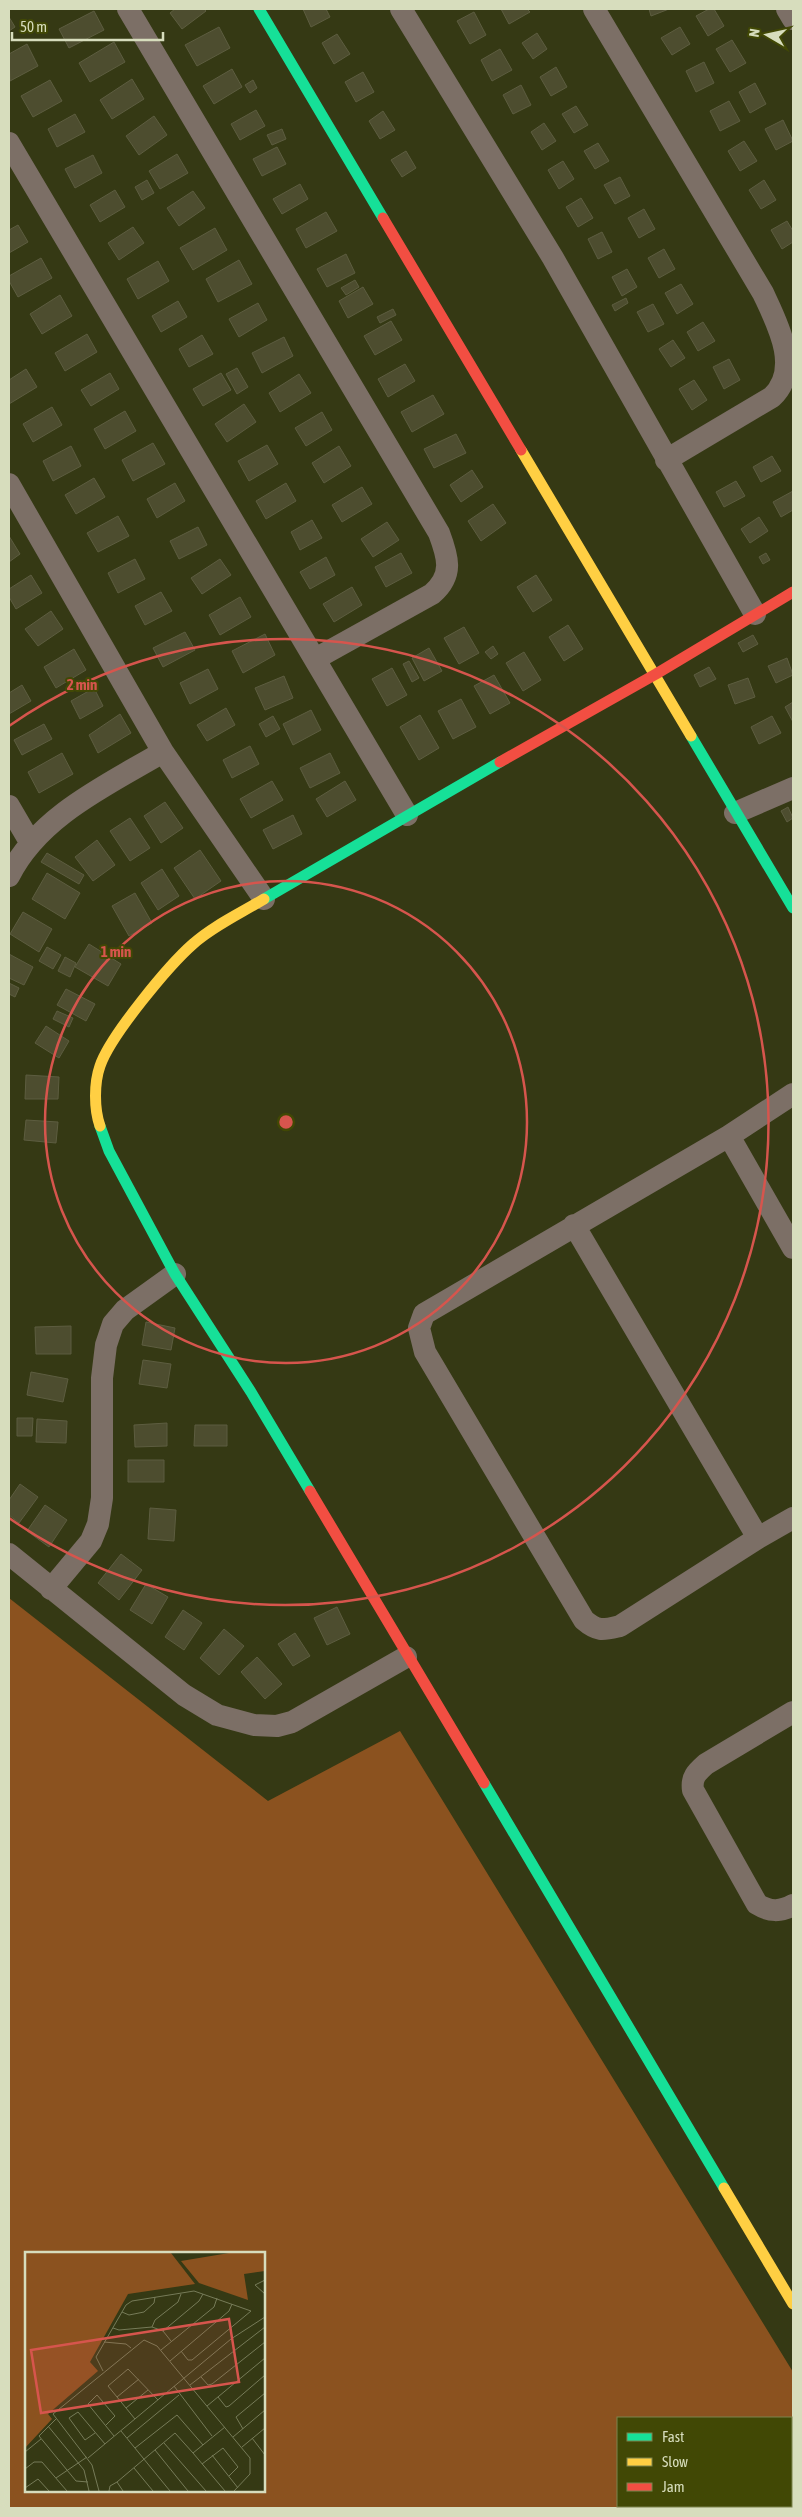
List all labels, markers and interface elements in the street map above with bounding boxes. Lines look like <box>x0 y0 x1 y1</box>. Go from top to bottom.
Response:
scale bar <box>12 10 164 42</box>
north arrow <box>742 10 792 60</box>
text: 50 m <box>20 18 47 35</box>
text: N <box>746 28 763 38</box>
text: 2 min <box>67 676 97 693</box>
text: 1 min <box>101 943 131 960</box>
centre of rings <box>277 1113 295 1131</box>
inset map <box>25 2252 265 2492</box>
legend <box>617 2417 792 2507</box>
text: Fast <box>662 2428 684 2445</box>
text: Slow <box>662 2453 688 2470</box>
text: Jam <box>662 2478 685 2495</box>

